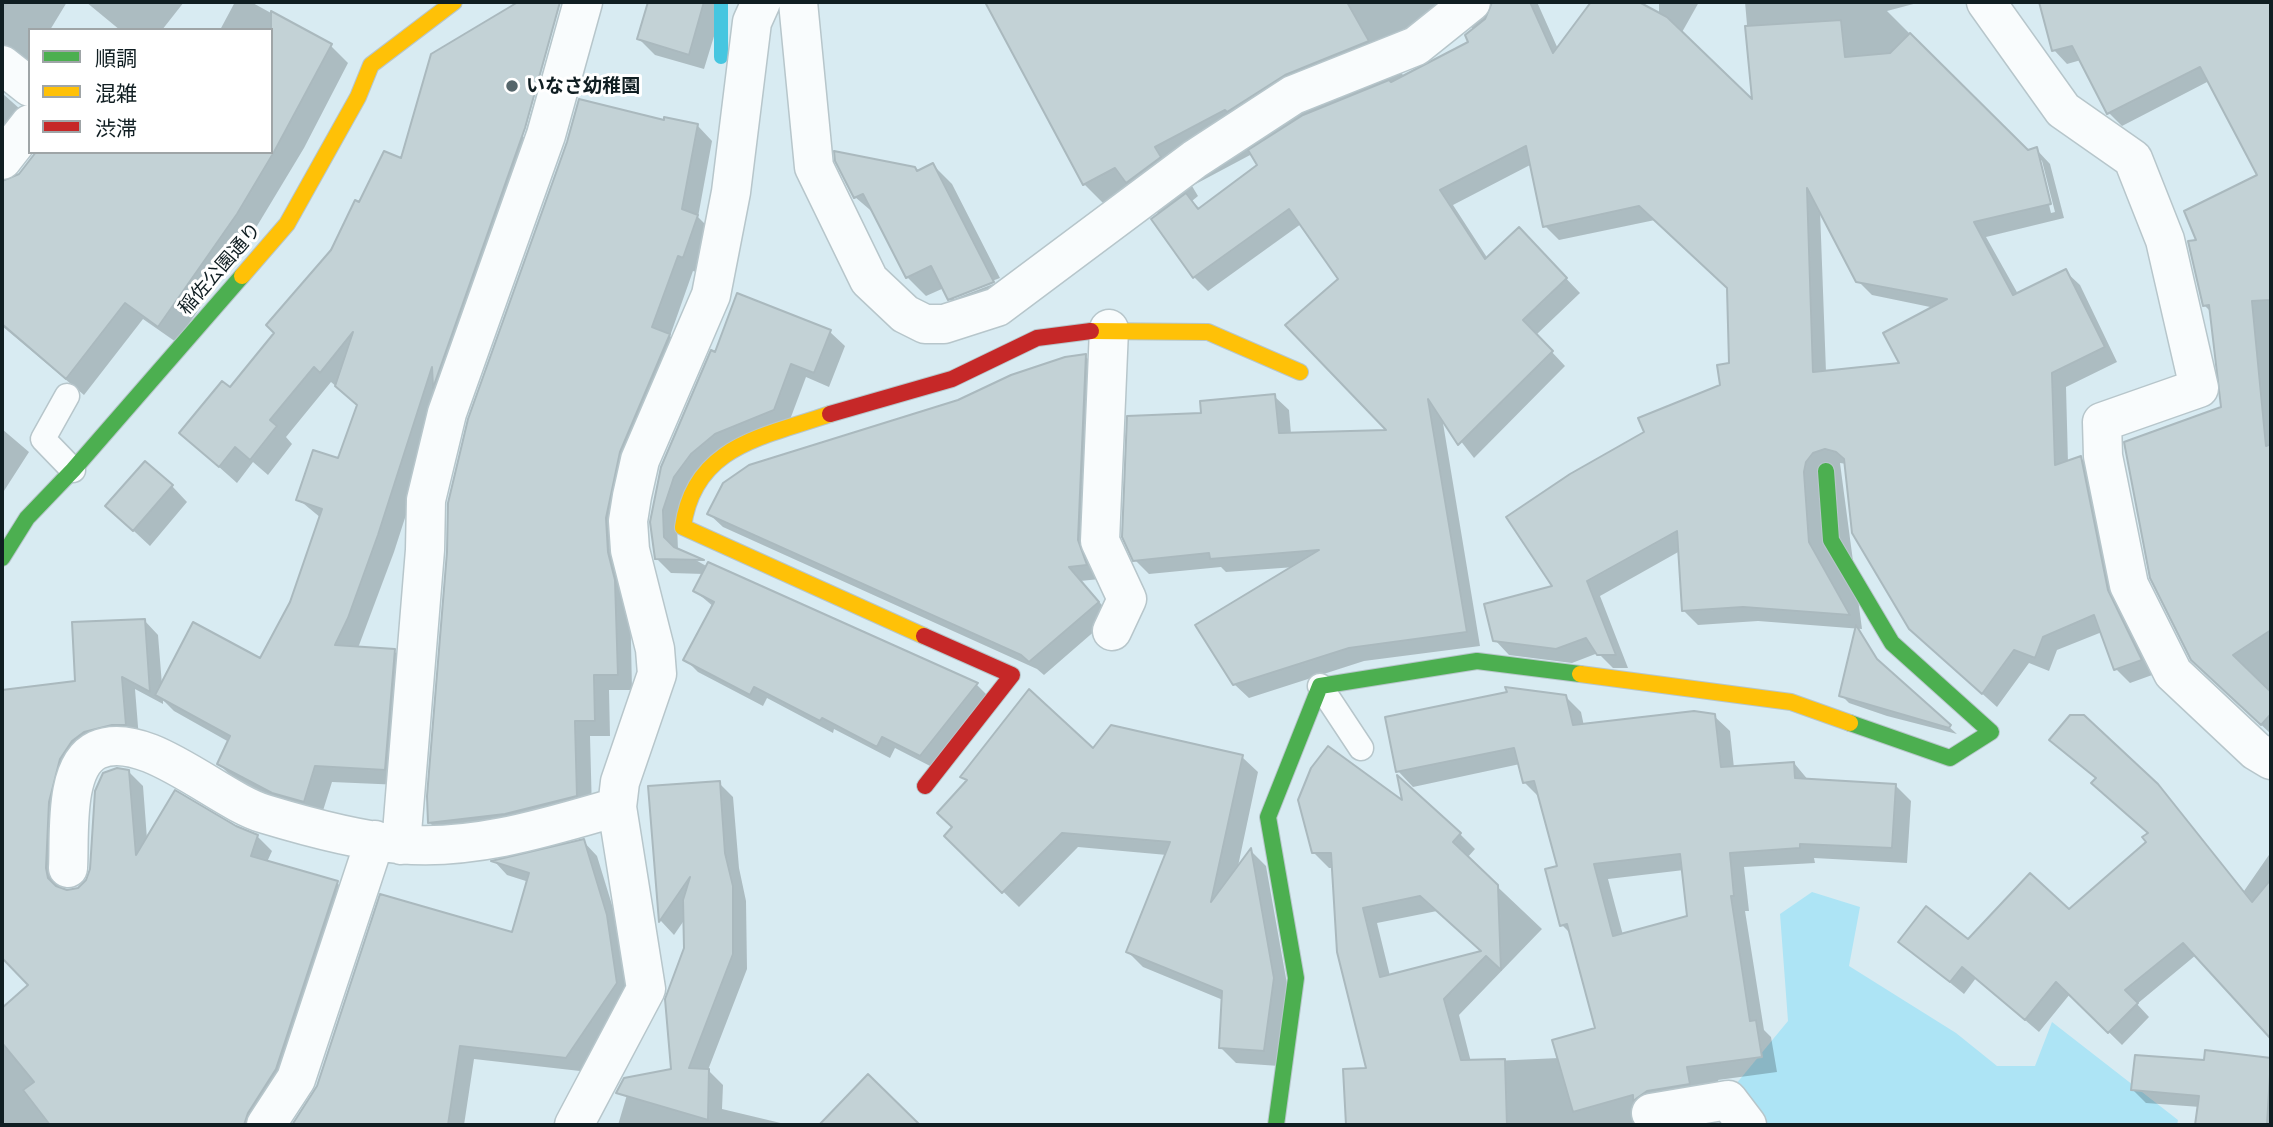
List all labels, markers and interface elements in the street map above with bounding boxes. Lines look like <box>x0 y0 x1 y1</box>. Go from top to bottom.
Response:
legend <box>28 28 273 154</box>
text: 順調 <box>95 46 137 71</box>
place label: いなさ幼稚園 <box>526 75 640 97</box>
marker: いなさ幼稚園 <box>504 78 520 94</box>
text: 混雑 <box>95 81 137 106</box>
text: 渋滞 <box>95 116 137 141</box>
street label: 稲佐公園通り <box>174 219 266 319</box>

